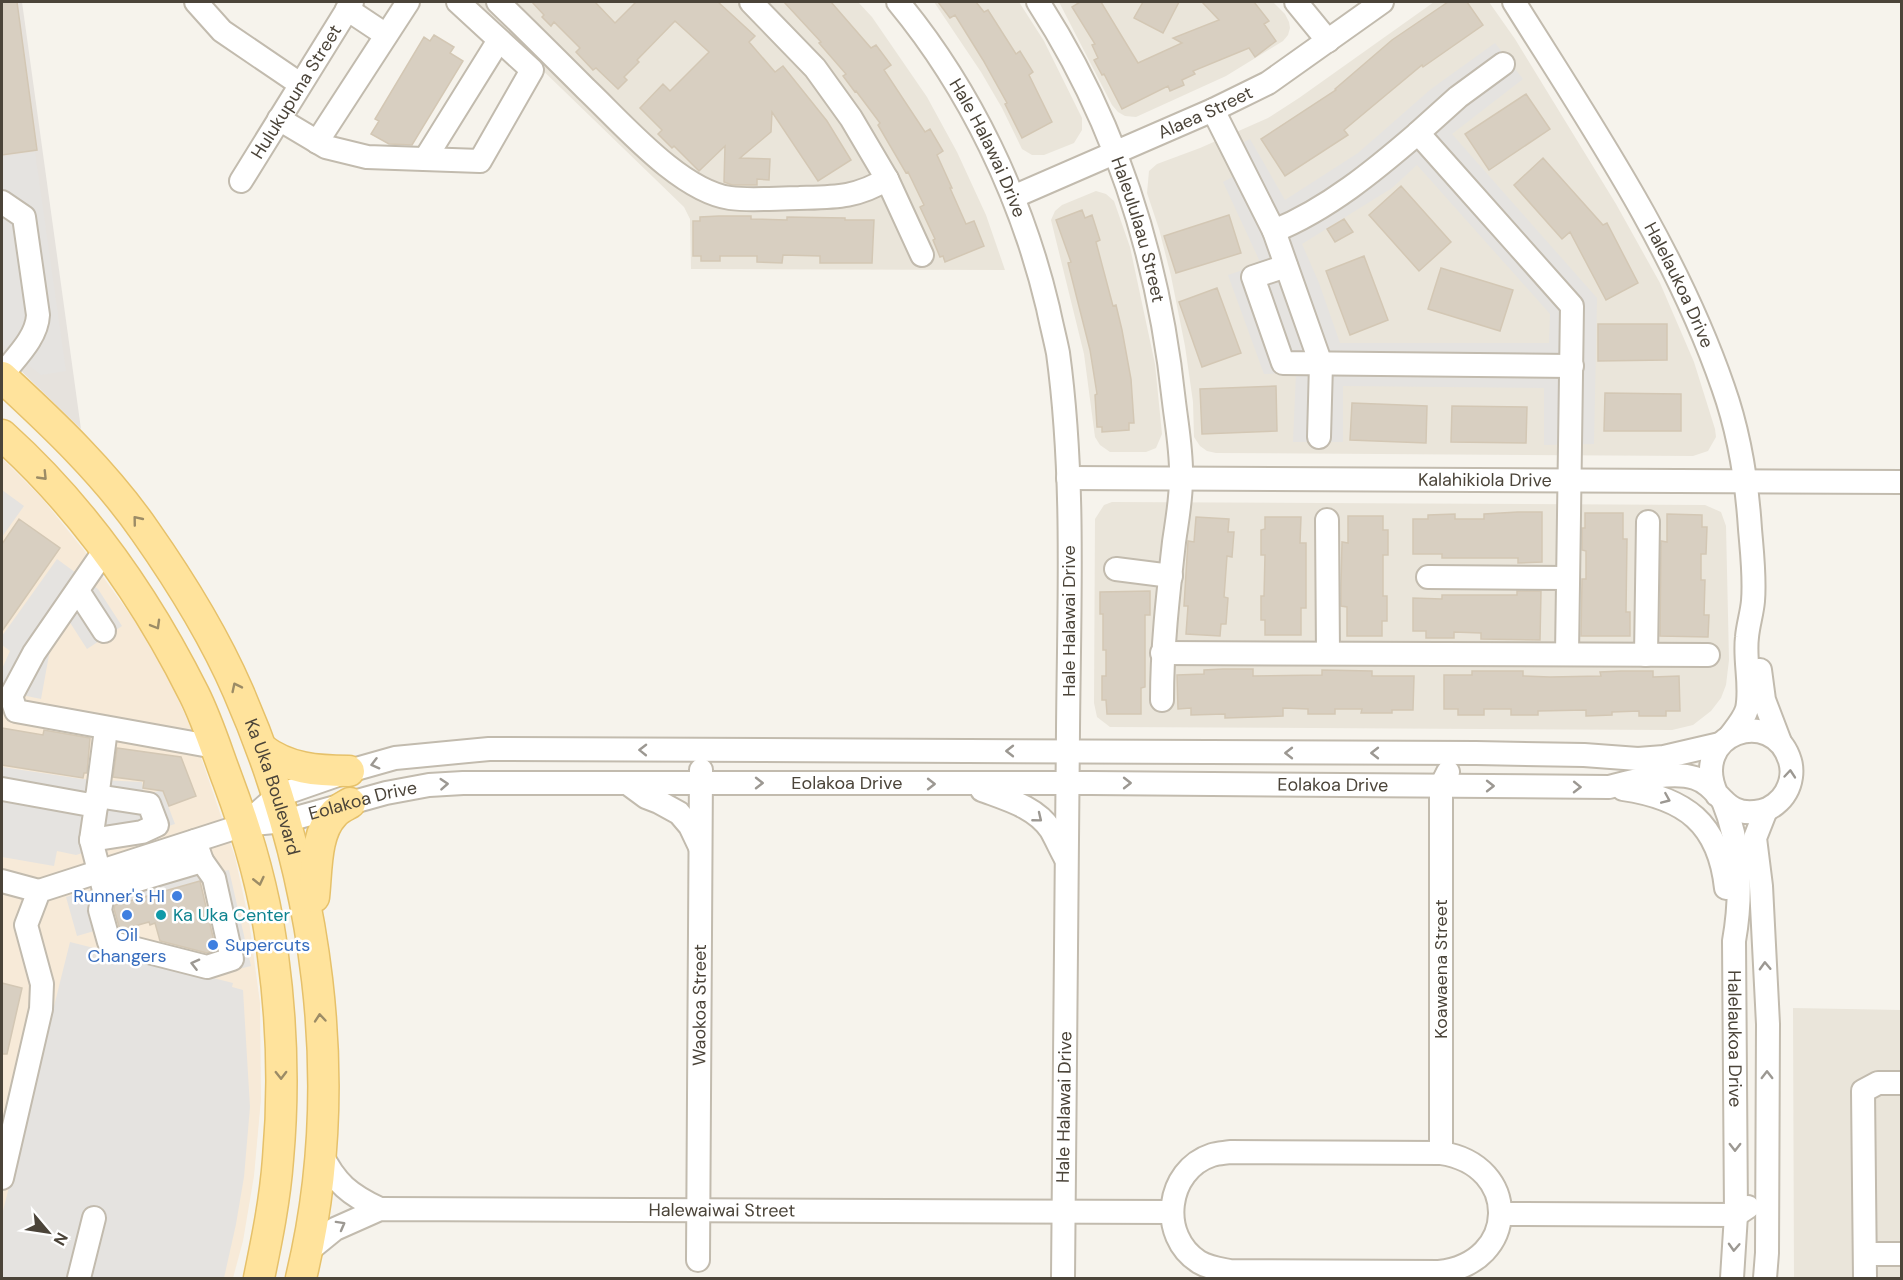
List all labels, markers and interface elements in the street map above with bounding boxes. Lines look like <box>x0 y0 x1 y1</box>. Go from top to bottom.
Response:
street label: Hulukupuna Street <box>246 20 347 164</box>
street label: Hale Halawai Drive <box>944 74 1031 221</box>
street label: Alaea Street <box>1154 80 1257 145</box>
street label: Haleululaau Street <box>1105 153 1170 305</box>
street label: Halelaukoa Drive <box>1639 218 1719 352</box>
one-way arrow <box>36 468 47 479</box>
street label: Kalahikiola Drive <box>1418 468 1552 492</box>
one-way arrow <box>133 516 144 527</box>
street label: Hale Halawai Drive <box>1057 545 1081 697</box>
one-way arrow <box>149 619 160 629</box>
one-way arrow <box>232 683 244 694</box>
street label: Ka Uka Boulevard <box>239 715 306 858</box>
one-way arrow <box>638 744 647 756</box>
one-way arrow <box>1006 745 1015 757</box>
one-way arrow <box>1284 747 1293 759</box>
one-way arrow <box>1371 747 1380 759</box>
one-way arrow <box>370 756 380 769</box>
one-way arrow <box>1783 770 1796 779</box>
street label: Eolakoa Drive <box>791 771 902 795</box>
street label: Eolakoa Drive <box>1277 772 1388 797</box>
street label: Eolakoa Drive <box>306 776 419 826</box>
one-way arrow <box>755 777 764 789</box>
one-way arrow <box>1122 777 1131 789</box>
one-way arrow <box>439 778 448 791</box>
one-way arrow <box>926 778 935 790</box>
one-way arrow <box>1485 780 1494 792</box>
one-way arrow <box>1573 781 1582 793</box>
one-way arrow <box>1660 792 1671 804</box>
one-way arrow <box>1031 810 1042 821</box>
one-way arrow <box>252 876 265 886</box>
place label: Runner's HI <box>73 884 165 908</box>
marker: Runner's HI <box>170 889 184 903</box>
street label: Koawaena Street <box>1429 899 1453 1039</box>
place label: Ka Uka Center <box>173 903 291 927</box>
marker: Oil Changers <box>120 908 134 922</box>
marker: Ka Uka Center <box>154 908 168 922</box>
place label: Oil Changers <box>88 923 166 968</box>
place label: Supercuts <box>225 933 310 957</box>
marker: Supercuts <box>206 938 220 952</box>
street label: Waokoa Street <box>687 944 712 1066</box>
one-way arrow <box>190 958 200 971</box>
one-way arrow <box>1759 961 1772 970</box>
street label: Halelaukoa Drive <box>1722 970 1747 1107</box>
one-way arrow <box>314 1014 327 1023</box>
street label: Hale Halawai Drive <box>1051 1031 1077 1183</box>
one-way arrow <box>274 1070 287 1079</box>
one-way arrow <box>1761 1071 1773 1080</box>
one-way arrow <box>1729 1142 1742 1151</box>
street label: Halewaiwai Street <box>648 1198 795 1223</box>
north arrow <box>18 1202 78 1262</box>
one-way arrow <box>335 1221 345 1233</box>
text: N <box>49 1229 73 1249</box>
one-way arrow <box>1728 1242 1741 1251</box>

